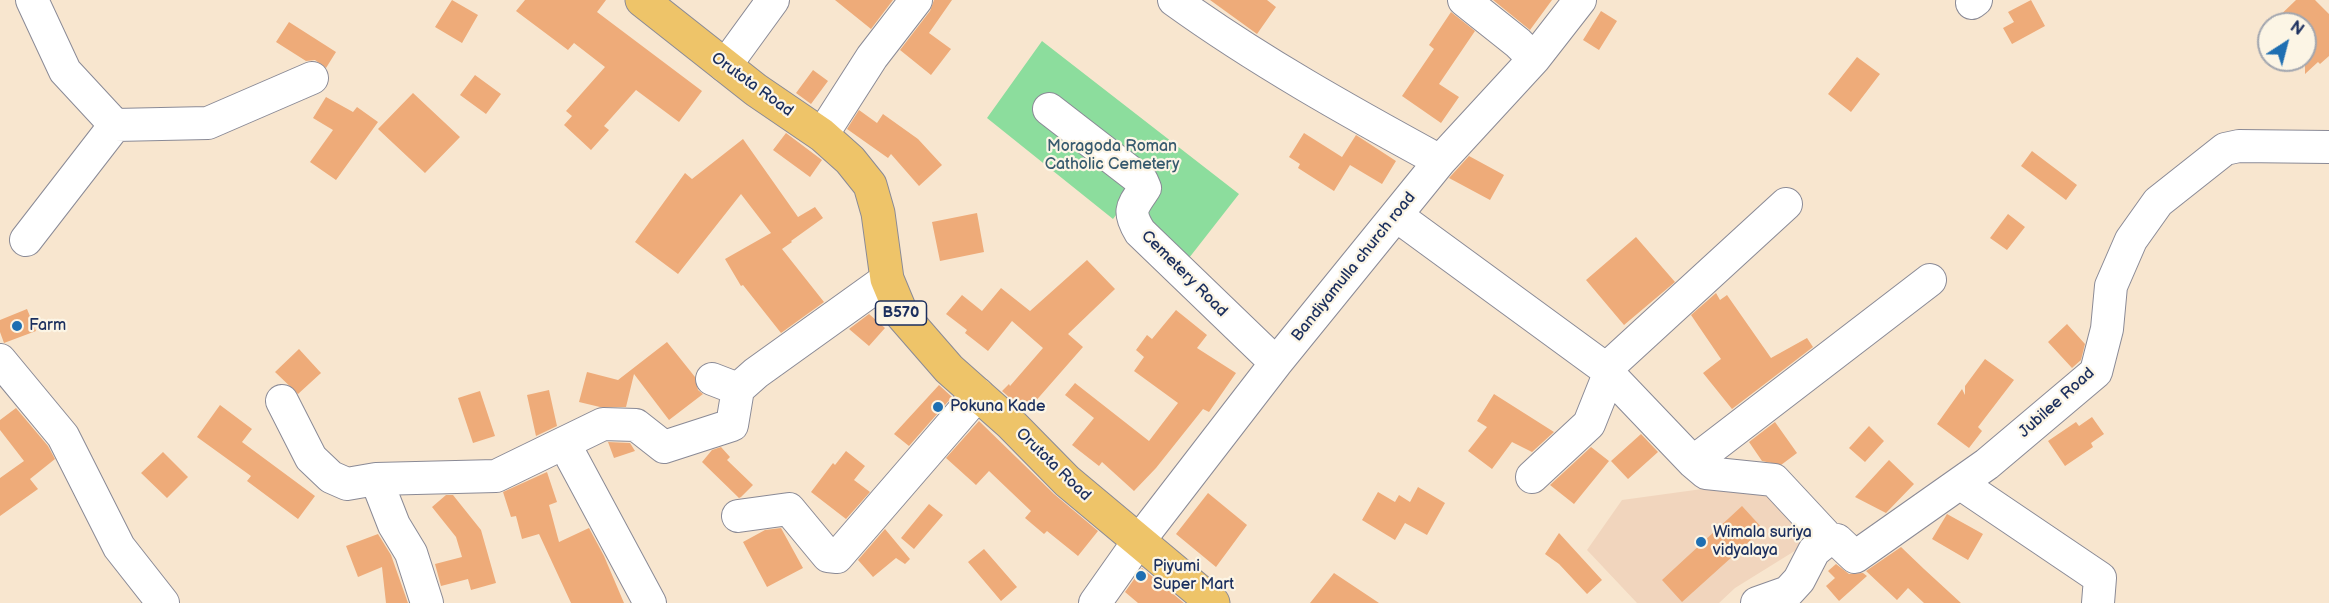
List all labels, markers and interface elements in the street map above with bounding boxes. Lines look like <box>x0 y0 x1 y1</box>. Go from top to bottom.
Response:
north arrow <box>2257 12 2317 72</box>
text: N <box>2286 17 2307 40</box>
street label: Orutota Road <box>707 49 797 121</box>
park label: Moragoda Roman Catholic Cemetery <box>1045 137 1179 175</box>
street label: Bandiyamulla church road <box>1288 189 1420 345</box>
street label: Cemetery Road <box>1137 227 1231 321</box>
road number: B570 <box>876 301 926 325</box>
place label: Farm <box>29 316 66 336</box>
marker: Farm <box>10 319 24 333</box>
street label: Jubilee Road <box>2015 364 2099 442</box>
place label: Pokuna Kade <box>950 397 1045 417</box>
marker: Pokuna Kade <box>931 400 945 414</box>
street label: Orutota Road <box>1012 425 1094 505</box>
place label: Wimala suriya vidyalaya <box>1713 523 1812 561</box>
marker: Wimala suriya vidyalaya <box>1694 535 1708 549</box>
place label: Piyumi Super Mart <box>1153 557 1234 595</box>
marker: Piyumi Super Mart <box>1134 569 1148 583</box>

